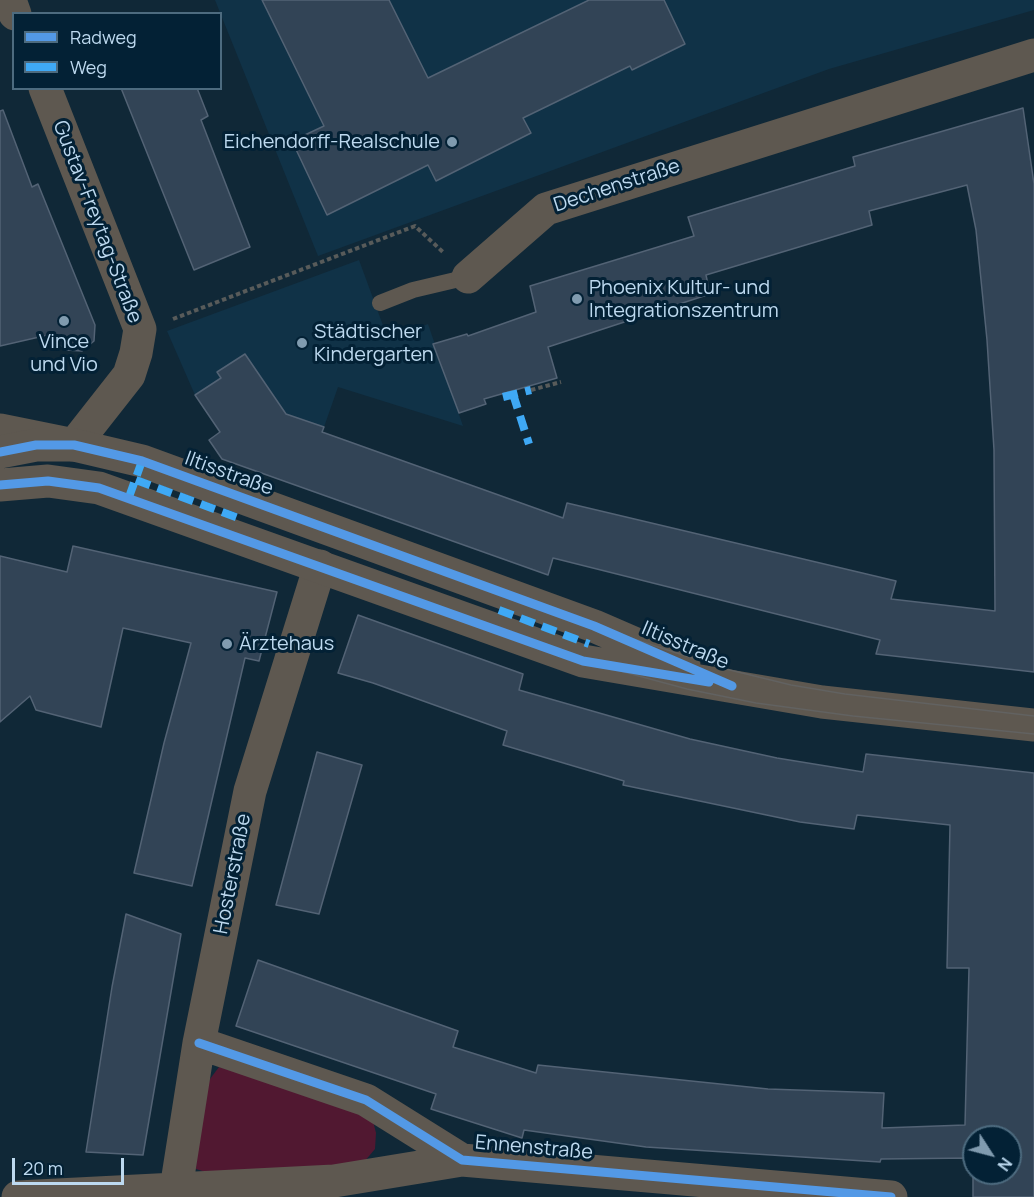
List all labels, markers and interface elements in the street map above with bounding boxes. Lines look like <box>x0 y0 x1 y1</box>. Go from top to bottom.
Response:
legend <box>12 12 222 90</box>
text: Radweg <box>70 25 137 49</box>
text: Weg <box>70 55 107 79</box>
street label: Gustav-Freytag-Straße <box>47 117 147 327</box>
place label: Eichendorff-Realschule <box>224 130 440 154</box>
marker: Eichendorff-Realschule <box>445 135 459 149</box>
street label: Dechenstraße <box>551 154 683 218</box>
place label: Phoenix Kultur- und Integrationszentrum <box>589 276 779 323</box>
marker: Phoenix Kultur- und Integrationszentrum <box>570 292 584 306</box>
marker: Vince und Vio <box>57 314 71 328</box>
place label: Städtischer Kindergarten <box>314 320 434 367</box>
place label: Vince und Vio <box>30 330 98 377</box>
marker: Städtischer Kindergarten <box>295 336 309 350</box>
street label: Iltisstraße <box>181 447 277 501</box>
street label: Iltisstraße <box>638 617 732 675</box>
place label: Ärztehaus <box>239 632 334 656</box>
marker: Ärztehaus <box>220 637 234 651</box>
street label: Hosterstraße <box>210 812 256 936</box>
north arrow <box>962 1125 1022 1185</box>
street label: Ennenstraße <box>474 1131 594 1165</box>
scale bar <box>15 1146 128 1184</box>
text: N <box>993 1153 1017 1176</box>
text: 20 m <box>23 1156 63 1180</box>

